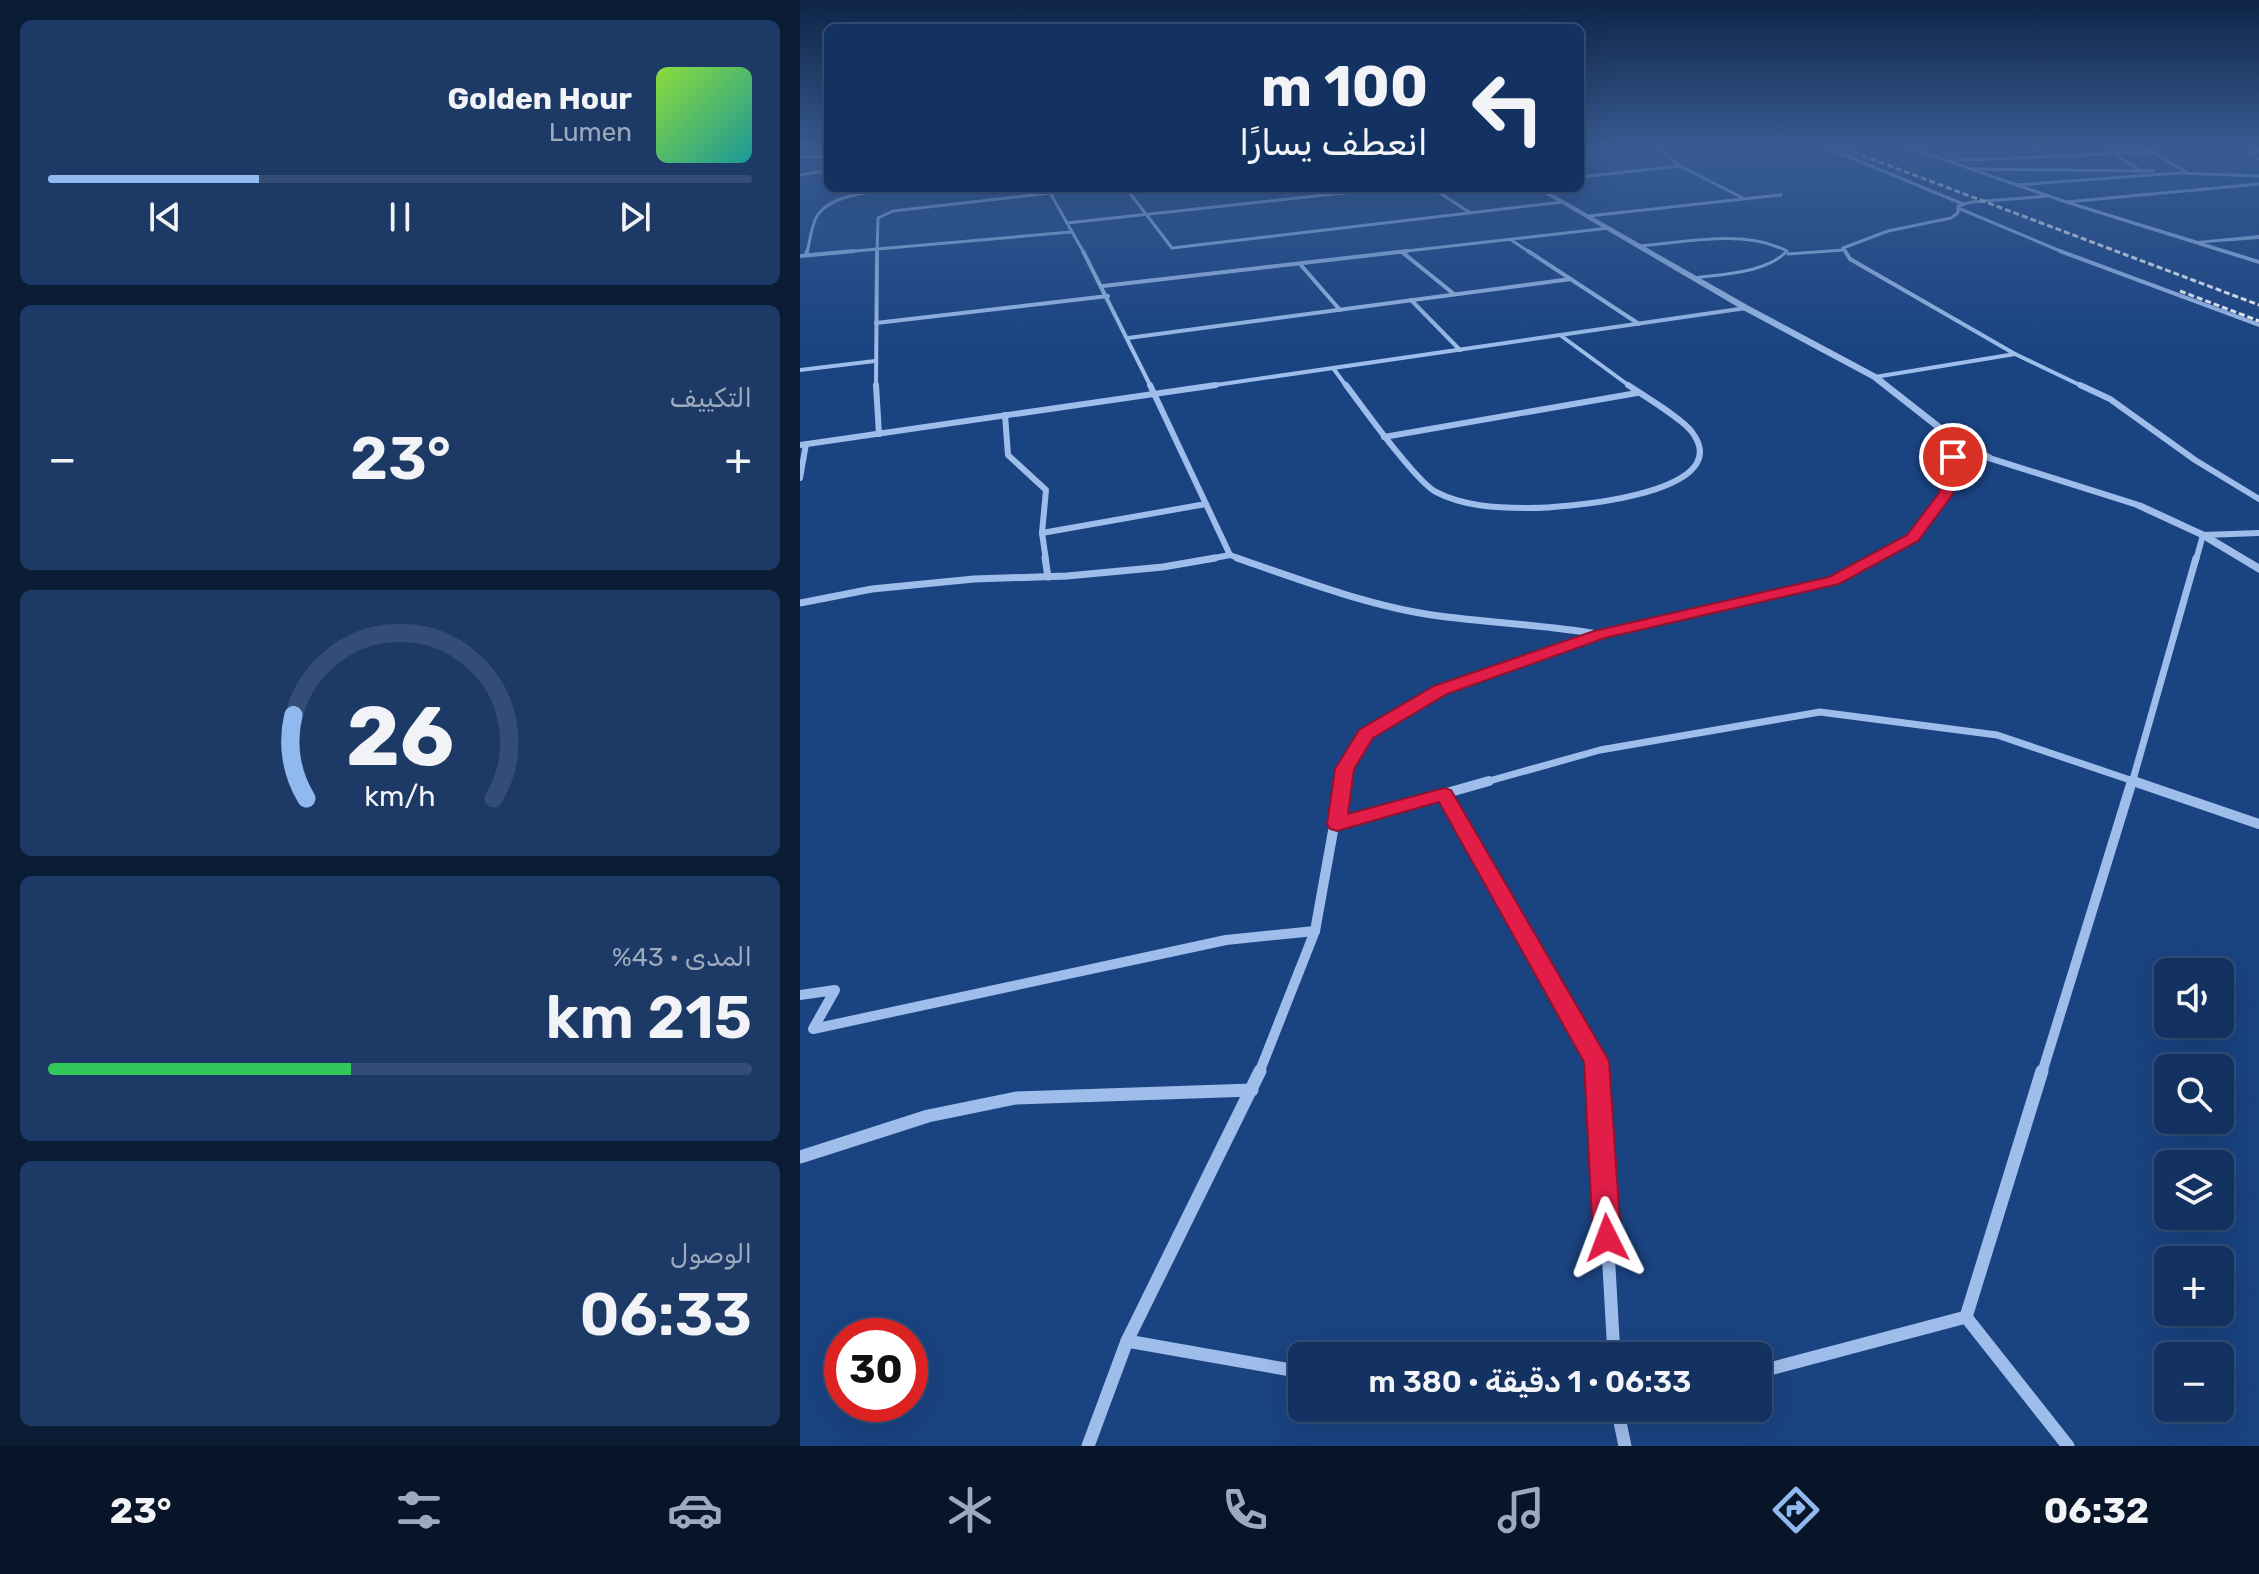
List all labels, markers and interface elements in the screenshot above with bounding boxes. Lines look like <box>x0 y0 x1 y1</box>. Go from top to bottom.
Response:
text: 100 m <box>1261 54 1428 120</box>
icon: left <box>1456 56 1560 160</box>
text: Golden Hour <box>448 81 632 117</box>
text: Lumen <box>549 117 632 148</box>
text: انعطف يسارًا <box>1239 121 1428 164</box>
icon: previous <box>143 195 187 239</box>
icon: pause <box>378 195 422 239</box>
icon: next <box>613 195 657 239</box>
text: التكييف <box>670 383 752 414</box>
text: 23° <box>350 423 451 494</box>
pin <box>1919 423 1987 491</box>
text: − <box>48 433 77 485</box>
text: + <box>725 433 752 485</box>
icon: arrive <box>1931 435 1975 479</box>
text: 26 <box>346 687 454 786</box>
text: km/h <box>364 779 436 813</box>
text: المدى · 43% <box>612 942 752 973</box>
map controls <box>2154 958 2234 1422</box>
button: sound <box>2154 958 2234 1038</box>
text: 215 km <box>545 982 752 1053</box>
button: search <box>2154 1054 2234 1134</box>
button: layers <box>2154 1150 2234 1230</box>
position arrow <box>1565 1196 1649 1280</box>
text: الوصول <box>670 1239 752 1270</box>
button: + <box>2154 1246 2234 1326</box>
text: 06:33 <box>579 1279 752 1350</box>
speed limit sign: 30 <box>824 1318 928 1422</box>
button: − <box>2154 1342 2234 1422</box>
text: 06:33 · 1 دقيقة · 380 m <box>1369 1364 1691 1400</box>
icon: filters <box>391 1482 447 1538</box>
icon: car <box>667 1482 723 1538</box>
icon: climate <box>942 1482 998 1538</box>
icon: phone <box>1217 1482 1273 1538</box>
icon: music <box>1493 1482 1549 1538</box>
icon: directions <box>1768 1482 1824 1538</box>
text: 23° <box>110 1489 172 1532</box>
text: 06:32 <box>2044 1489 2149 1532</box>

